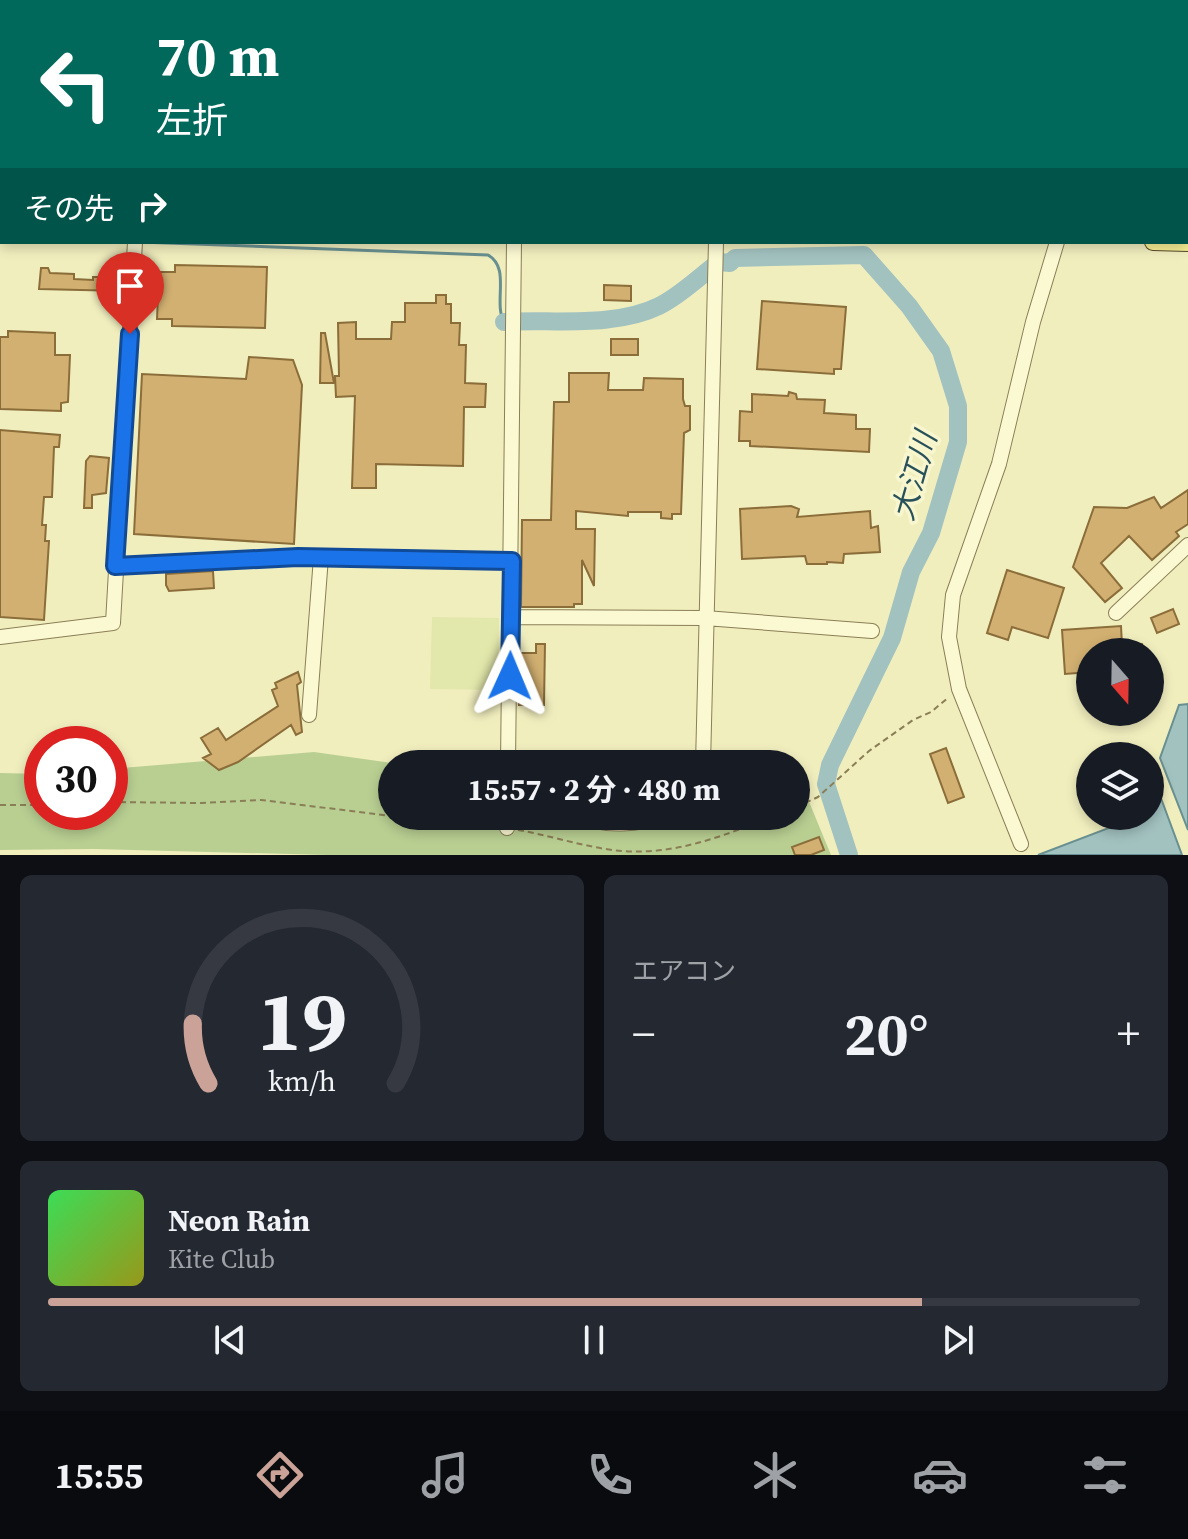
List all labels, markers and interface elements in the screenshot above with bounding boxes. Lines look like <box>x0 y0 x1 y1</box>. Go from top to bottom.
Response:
text: 70 m <box>156 18 279 95</box>
icon: left <box>24 32 128 136</box>
text: 左折 <box>156 96 228 145</box>
icon: right <box>130 184 174 228</box>
text: その先 <box>24 188 114 229</box>
pin <box>96 252 164 334</box>
icon: arrive <box>108 264 152 308</box>
water label: 大江川 <box>882 424 947 525</box>
position arrow <box>468 634 552 718</box>
north arrow <box>1076 638 1164 726</box>
map controls <box>1076 638 1164 830</box>
speed limit sign: 30 <box>24 726 128 830</box>
button: layers <box>1076 742 1164 830</box>
text: 15:57 · 2 分 · 480 m <box>468 769 720 810</box>
text: エアコン <box>632 953 736 989</box>
text: 19 <box>257 964 347 1078</box>
text: 20° <box>844 993 928 1075</box>
text: − <box>632 1003 655 1064</box>
text: + <box>1117 1003 1140 1064</box>
text: km/h <box>268 1061 336 1101</box>
text: Neon Rain <box>168 1200 310 1241</box>
text: Kite Club <box>168 1241 275 1277</box>
icon: previous <box>208 1318 252 1362</box>
icon: pause <box>572 1318 616 1362</box>
icon: next <box>936 1318 980 1362</box>
icon: directions <box>252 1447 308 1503</box>
icon: music <box>417 1447 473 1503</box>
icon: phone <box>582 1447 638 1503</box>
icon: climate <box>747 1447 803 1503</box>
icon: car <box>912 1447 968 1503</box>
icon: filters <box>1077 1447 1133 1503</box>
text: 15:55 <box>55 1451 143 1500</box>

